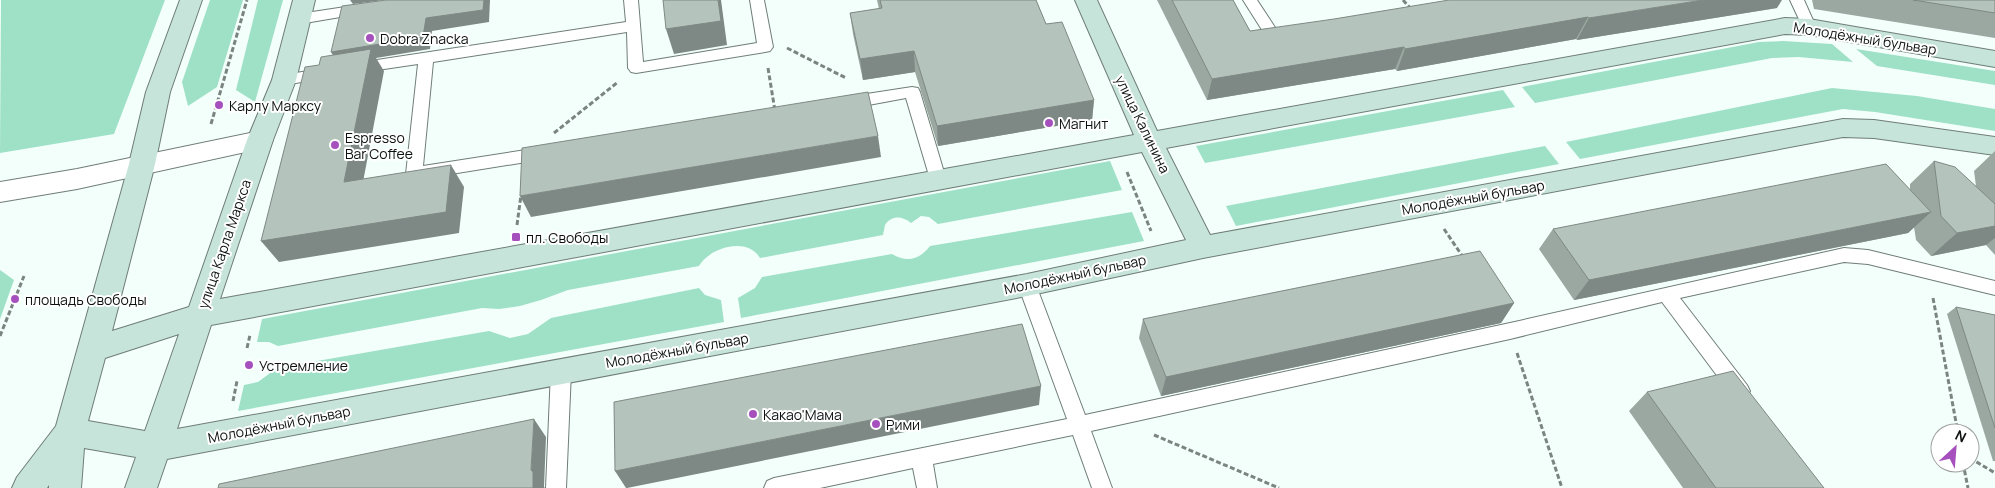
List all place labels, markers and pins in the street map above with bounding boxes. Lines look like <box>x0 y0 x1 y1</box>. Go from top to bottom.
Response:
place label: Dobra Znacka <box>380 29 468 48</box>
marker: Dobra Znacka <box>364 32 376 44</box>
place label: Карлу Марксу <box>229 96 322 115</box>
marker: Карлу Марксу <box>213 99 225 111</box>
place label: Магнит <box>1059 114 1108 133</box>
marker: Магнит <box>1043 117 1055 129</box>
place label: Espresso Bar Coffee <box>345 128 413 163</box>
marker: Espresso Bar Coffee <box>329 139 341 151</box>
place label: пл. Свободы <box>526 228 608 247</box>
marker: пл. Свободы <box>510 231 522 243</box>
place label: площадь Свободы <box>25 290 147 309</box>
marker: площадь Свободы <box>9 293 21 305</box>
place label: Устремление <box>259 356 348 375</box>
marker: Устремление <box>243 359 255 371</box>
place label: Какао'Мама <box>763 405 842 424</box>
marker: Какао'Мама <box>747 408 759 420</box>
place label: Рими <box>886 415 920 434</box>
marker: Рими <box>870 418 882 430</box>

